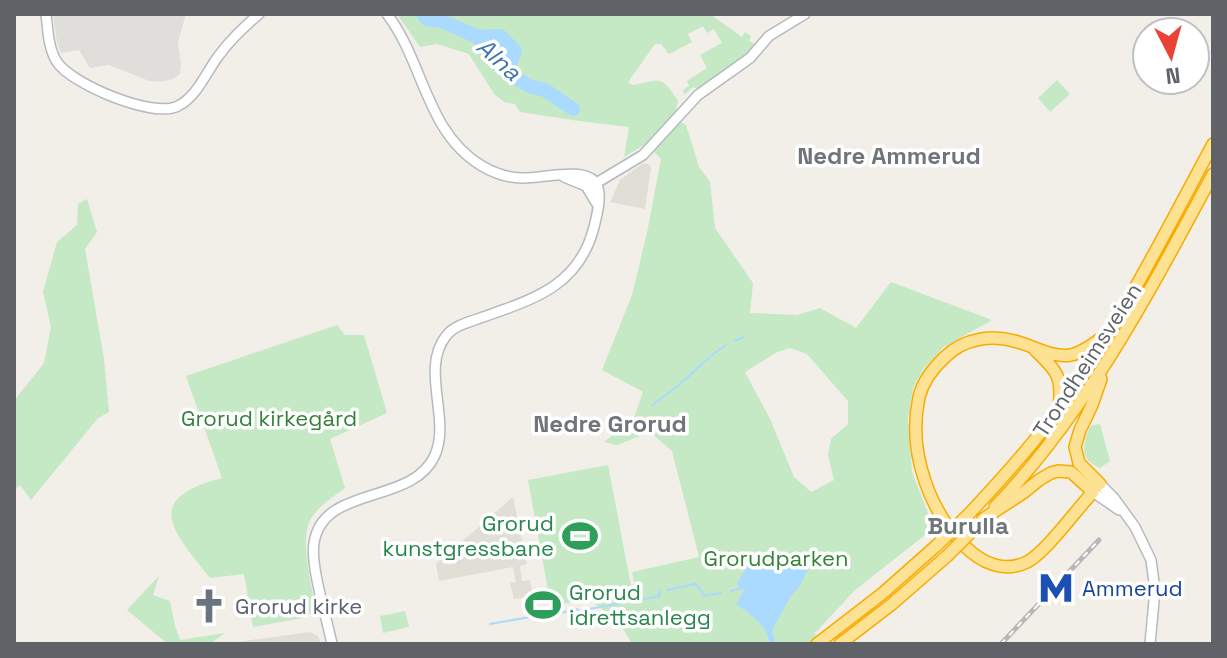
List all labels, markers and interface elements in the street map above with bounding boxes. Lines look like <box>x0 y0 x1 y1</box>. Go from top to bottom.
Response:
north arrow <box>1131 16 1211 96</box>
water label: Alna <box>470 31 528 87</box>
text: N <box>1164 61 1182 91</box>
district label: Nedre Ammerud <box>797 140 981 171</box>
street label: Trondheimsveien <box>1027 277 1147 443</box>
park label: Grorud kirkegård <box>181 404 357 432</box>
district label: Nedre Grorud <box>533 408 687 439</box>
place label: Grorud kunstgressbane <box>383 509 554 562</box>
district label: Burulla <box>927 510 1009 541</box>
sports icon: Grorud kunstgressbane <box>561 517 599 555</box>
park label: Grorudparken <box>704 544 848 572</box>
metro station icon: Ammerud <box>1037 569 1075 607</box>
place label: Ammerud <box>1082 574 1183 602</box>
place label: Grorud idrettsanlegg <box>569 578 711 631</box>
sports icon: Grorud idrettsanlegg <box>524 586 562 624</box>
church icon: Grorud kirke <box>190 587 228 625</box>
place label: Grorud kirke <box>235 592 362 620</box>

